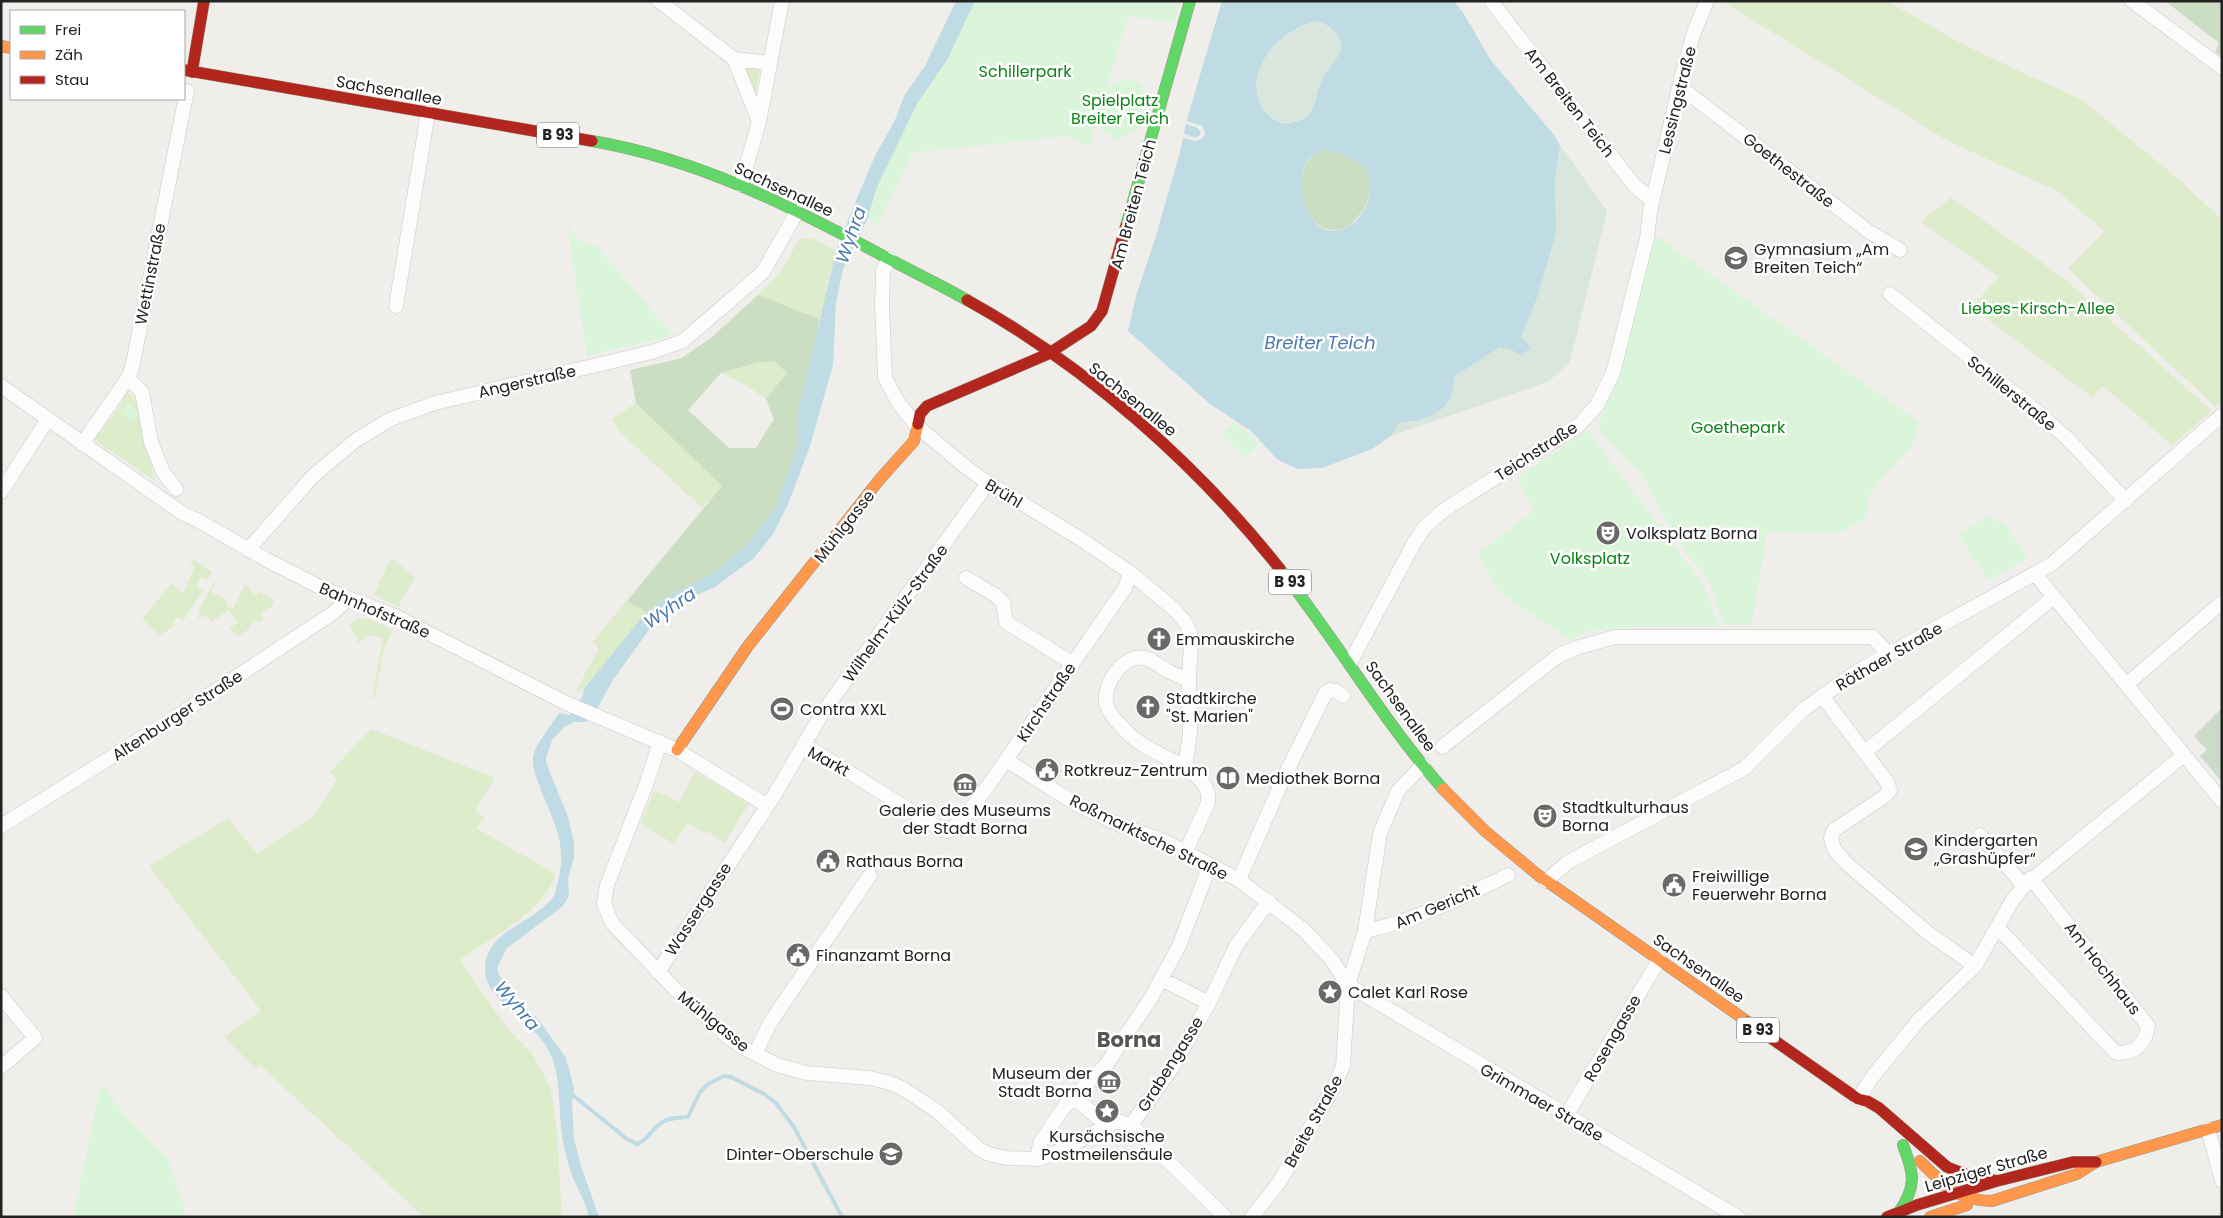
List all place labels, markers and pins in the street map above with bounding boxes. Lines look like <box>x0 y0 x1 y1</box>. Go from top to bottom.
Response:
place label: Gymnasium „Am Breiten Teich“ <box>1754 238 1889 279</box>
school or university icon: Gymnasium „Am Breiten Teich“ <box>1723 245 1749 271</box>
theatre icon: Volksplatz Borna <box>1595 520 1621 546</box>
place label: Volksplatz Borna <box>1626 522 1758 545</box>
church icon: Emmauskirche <box>1146 626 1172 652</box>
place label: Emmauskirche <box>1176 628 1295 651</box>
place label: Stadtkirche "St. Marien" <box>1166 687 1257 728</box>
church icon: Stadtkirche "St. Marien" <box>1135 694 1161 720</box>
sports icon: Contra XXL <box>769 696 795 722</box>
place label: Contra XXL <box>800 698 887 721</box>
public building icon: Rotkreuz-Zentrum <box>1034 757 1060 783</box>
place label: Rotkreuz-Zentrum <box>1064 759 1208 782</box>
library icon: Mediothek Borna <box>1215 765 1241 791</box>
place label: Mediothek Borna <box>1246 767 1380 790</box>
museum icon: Galerie des Museums der Stadt Borna <box>952 772 978 798</box>
place label: Stadtkulturhaus Borna <box>1562 796 1689 837</box>
place label: Galerie des Museums der Stadt Borna <box>879 799 1051 840</box>
theatre icon: Stadtkulturhaus Borna <box>1532 803 1558 829</box>
place label: Kindergarten „Grashüpfer“ <box>1933 829 2038 870</box>
school or university icon: Kindergarten „Grashüpfer“ <box>1903 836 1929 862</box>
public building icon: Rathaus Borna <box>815 848 841 874</box>
place label: Rathaus Borna <box>846 850 963 873</box>
place label: Freiwillige Feuerwehr Borna <box>1692 865 1827 906</box>
public building icon: Freiwillige Feuerwehr Borna <box>1661 872 1687 898</box>
public building icon: Finanzamt Borna <box>785 942 811 968</box>
place label: Finanzamt Borna <box>816 944 951 967</box>
place icon: Calet Karl Rose <box>1317 979 1343 1005</box>
place label: Calet Karl Rose <box>1348 981 1468 1004</box>
place label: Museum der Stadt Borna <box>992 1062 1092 1103</box>
museum icon: Museum der Stadt Borna <box>1096 1069 1122 1095</box>
place icon: Kursächsische Postmeilensäule <box>1094 1098 1120 1124</box>
place label: Kursächsische Postmeilensäule <box>1041 1125 1173 1166</box>
school or university icon: Dinter-Oberschule <box>878 1141 904 1167</box>
place label: Dinter-Oberschule <box>726 1143 874 1166</box>

